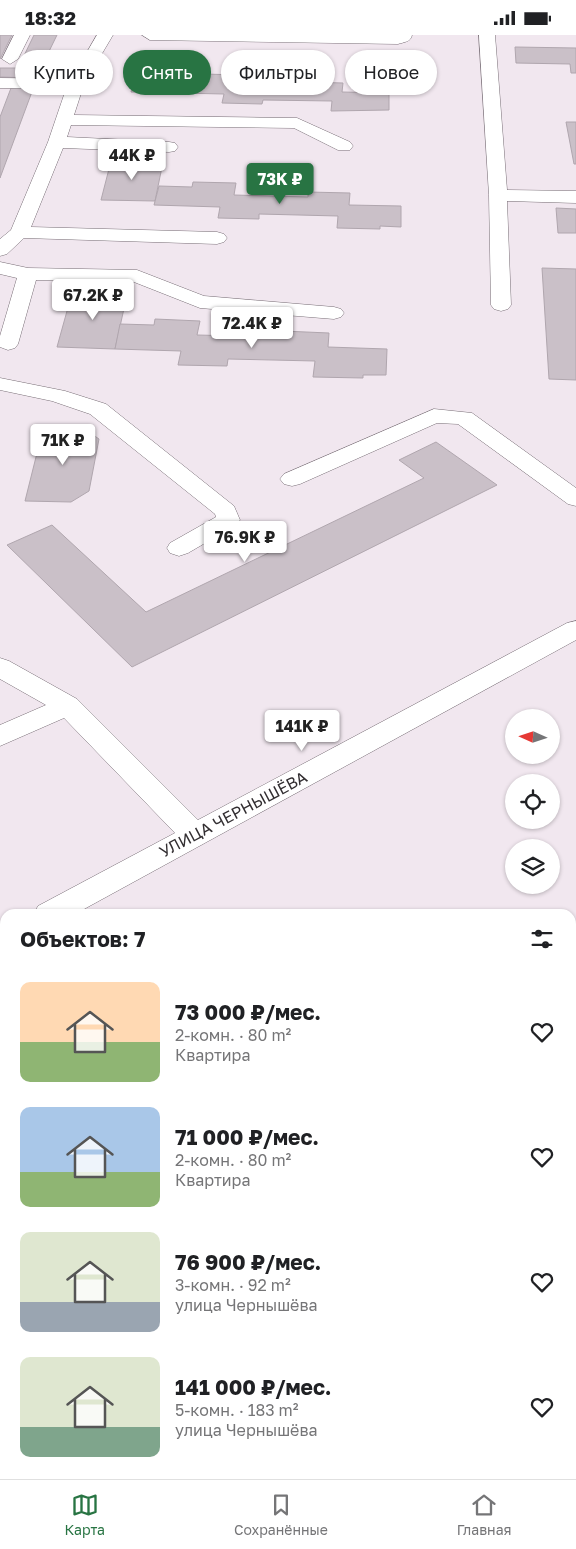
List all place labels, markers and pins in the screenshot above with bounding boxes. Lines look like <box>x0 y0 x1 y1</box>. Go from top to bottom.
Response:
pin: 44K ₽ <box>97 139 167 181</box>
pin: 73K ₽ <box>245 163 315 205</box>
pin: 67.2K ₽ <box>47 279 139 321</box>
pin: 72.4K ₽ <box>206 307 298 349</box>
pin: 71K ₽ <box>28 423 98 466</box>
pin: 76.9K ₽ <box>199 521 291 563</box>
pin: 141K ₽ <box>261 709 343 752</box>

